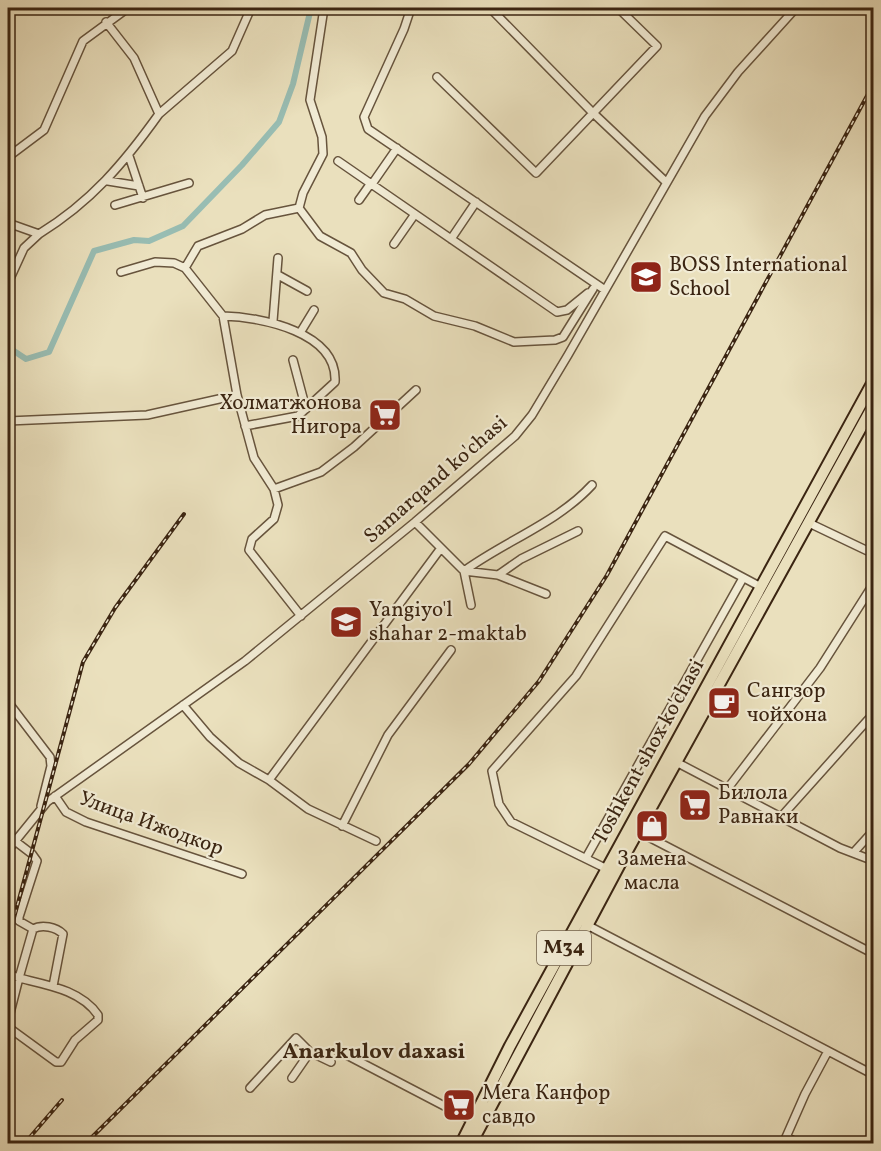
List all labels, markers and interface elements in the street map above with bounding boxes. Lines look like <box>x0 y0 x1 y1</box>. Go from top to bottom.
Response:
place label: BOSS International School <box>669 251 848 304</box>
school or university icon: BOSS International School <box>628 259 664 295</box>
place label: Холматжонова Нигора <box>219 389 362 442</box>
supermarket icon: Холматжонова Нигора <box>367 397 403 433</box>
street label: Samarqand ko'chasi <box>358 409 514 551</box>
place label: Yangiyo'l shahar 2-maktab <box>369 596 527 649</box>
school or university icon: Yangiyo'l shahar 2-maktab <box>328 604 364 640</box>
street label: Toshkent shox ko'chasi <box>586 654 712 850</box>
place label: Сангзор чойхона <box>747 677 827 730</box>
cafe icon: Сангзор чойхона <box>706 685 742 721</box>
place label: Билола Равнаки <box>718 779 799 832</box>
street label: Улица Ижодкор <box>75 784 227 864</box>
supermarket icon: Билола Равнаки <box>677 787 713 823</box>
shop icon: Замена масла <box>634 808 670 844</box>
place label: Замена масла <box>617 845 687 898</box>
road number: M34 <box>537 931 591 965</box>
district label: Anarkulov daxasi <box>283 1037 466 1068</box>
place label: Мега Канфор савдо <box>482 1079 610 1132</box>
supermarket icon: Мега Канфор савдо <box>441 1087 477 1123</box>

